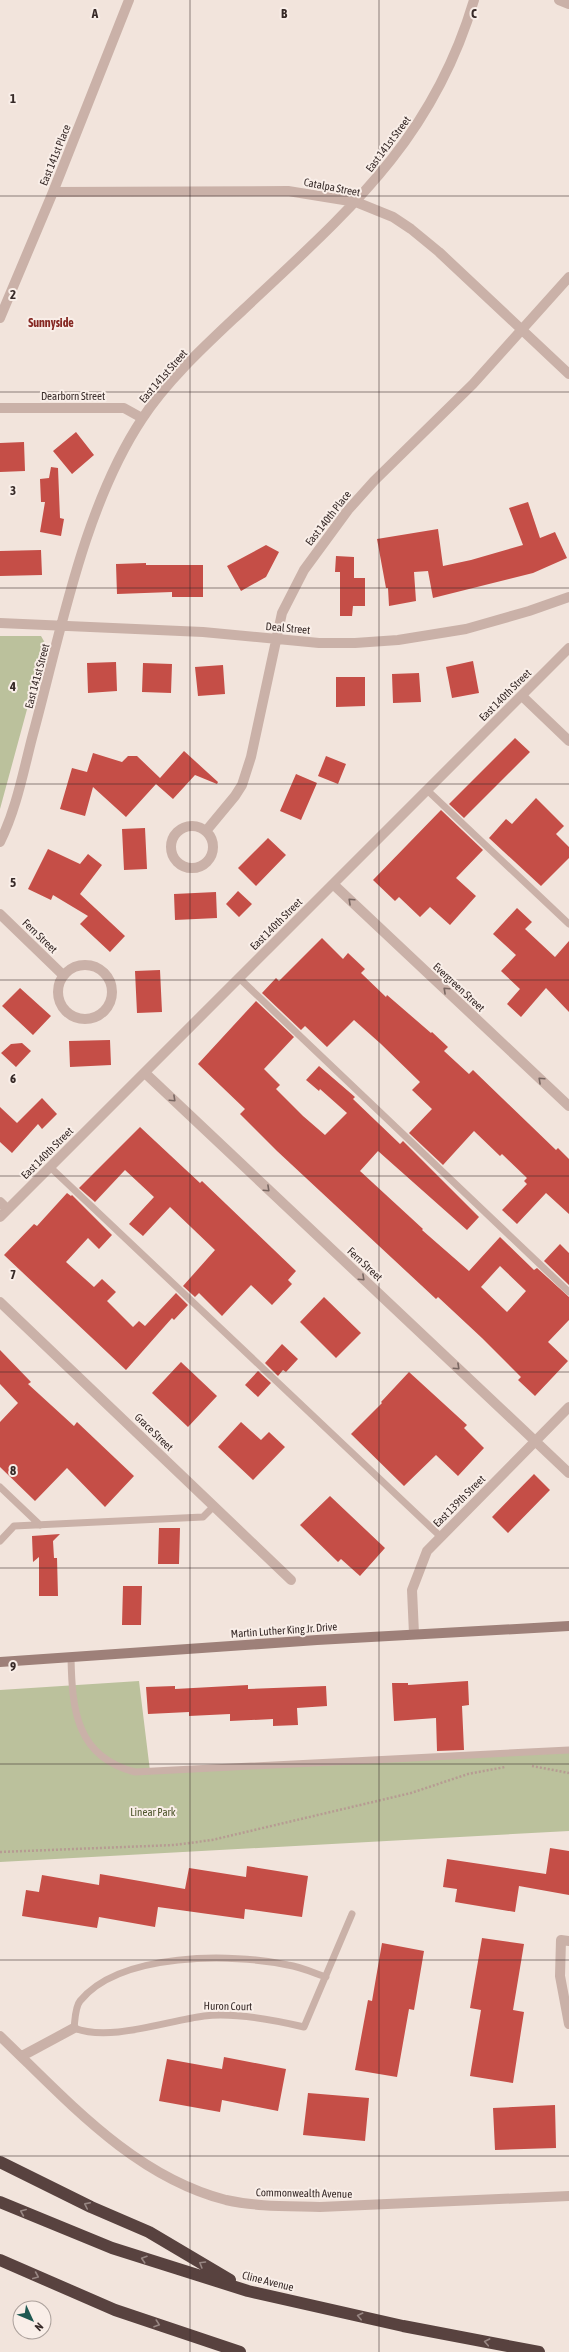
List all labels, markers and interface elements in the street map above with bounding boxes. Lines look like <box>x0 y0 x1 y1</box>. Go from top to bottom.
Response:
text: A <box>91 6 99 21</box>
text: B <box>281 6 288 21</box>
text: C <box>471 6 477 21</box>
text: 1 <box>10 91 16 106</box>
street label: East 141st Street <box>363 114 413 174</box>
street label: East 141st Place <box>37 123 73 187</box>
street label: Catalpa Street <box>303 176 361 198</box>
text: 2 <box>10 287 16 302</box>
district label: Sunnyside <box>28 316 74 330</box>
street label: East 141st Street <box>137 347 189 405</box>
street label: Dearborn Street <box>41 390 105 402</box>
text: 3 <box>10 483 16 498</box>
street label: East 140th Place <box>303 488 353 548</box>
street label: Deal Street <box>265 620 311 636</box>
street label: East 141st Street <box>23 642 51 710</box>
street label: East 140th Street <box>477 667 533 723</box>
text: 4 <box>9 679 16 694</box>
text: 5 <box>10 875 16 890</box>
street label: East 140th Street <box>248 896 304 952</box>
one-way arrow <box>348 899 356 906</box>
street label: Fern Street <box>20 917 60 955</box>
street label: Evergreen Street <box>431 960 487 1014</box>
one-way arrow <box>443 988 451 995</box>
text: 6 <box>10 1071 16 1086</box>
one-way arrow <box>538 1077 546 1084</box>
one-way arrow <box>168 1095 176 1102</box>
street label: East 140th Street <box>19 1125 75 1181</box>
one-way arrow <box>263 1184 270 1191</box>
street label: Fern Street <box>345 1245 385 1283</box>
text: 7 <box>10 1267 16 1282</box>
one-way arrow <box>357 1273 365 1281</box>
one-way arrow <box>452 1362 460 1370</box>
street label: Grace Street <box>132 1411 176 1453</box>
text: 8 <box>10 1463 16 1478</box>
street label: East 139th Street <box>431 1473 487 1529</box>
street label: Martin Luther King Jr. Drive <box>230 1620 338 1640</box>
text: 9 <box>10 1659 16 1674</box>
park label: Linear Park <box>130 1806 176 1818</box>
street label: Huron Court <box>204 2000 252 2012</box>
street label: Commonwealth Avenue <box>256 2186 352 2200</box>
one-way arrow <box>84 2202 91 2210</box>
one-way arrow <box>19 2209 27 2217</box>
one-way arrow <box>141 2255 148 2263</box>
one-way arrow <box>199 2261 206 2269</box>
street label: Cline Avenue <box>241 2269 295 2293</box>
one-way arrow <box>32 2271 39 2279</box>
north arrow <box>12 2300 52 2340</box>
one-way arrow <box>356 2313 363 2321</box>
one-way arrow <box>153 2319 160 2328</box>
text: N <box>33 2320 46 2333</box>
one-way arrow <box>484 2338 490 2347</box>

